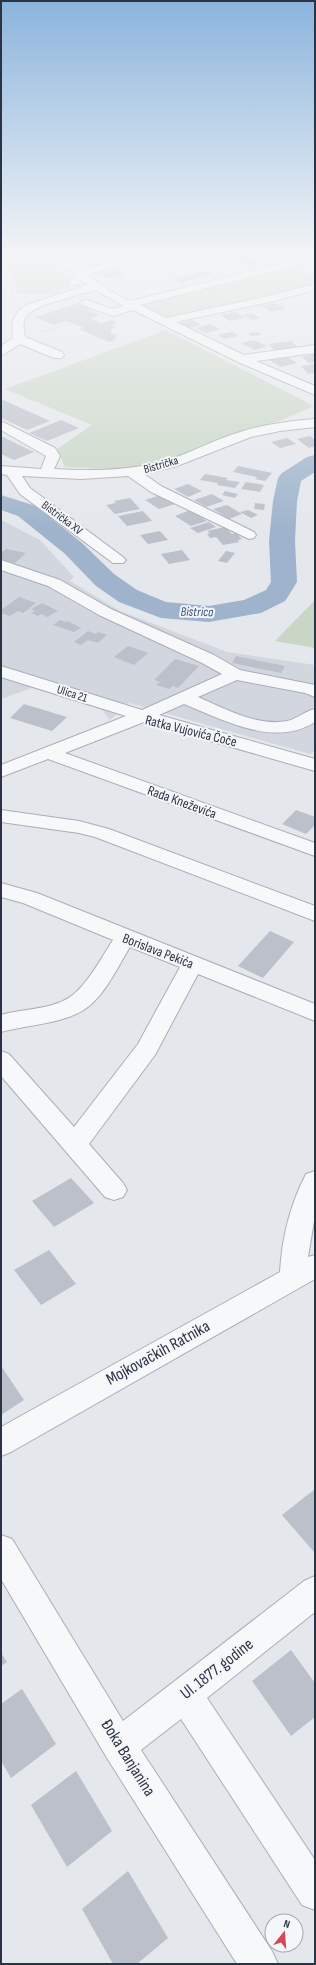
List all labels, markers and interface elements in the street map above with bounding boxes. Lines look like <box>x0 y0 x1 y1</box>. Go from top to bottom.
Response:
street label: Bistrička <box>142 453 180 477</box>
street label: Bistrička XV <box>38 498 86 539</box>
water label: Bistrica <box>180 604 214 620</box>
street label: Ulica 21 <box>55 682 90 706</box>
street label: Ratka Vujovića Čoče <box>143 711 239 751</box>
street label: Rada Kneževića <box>145 782 219 822</box>
street label: Borislava Pekića <box>120 930 196 972</box>
street label: Mojkovačkih Ratnika <box>103 1316 213 1390</box>
street label: Ul. 1877. godine <box>177 1634 258 1704</box>
street label: Đoka Banjanina <box>97 1716 159 1800</box>
north arrow <box>264 1913 304 1953</box>
text: N <box>282 1917 292 1931</box>

